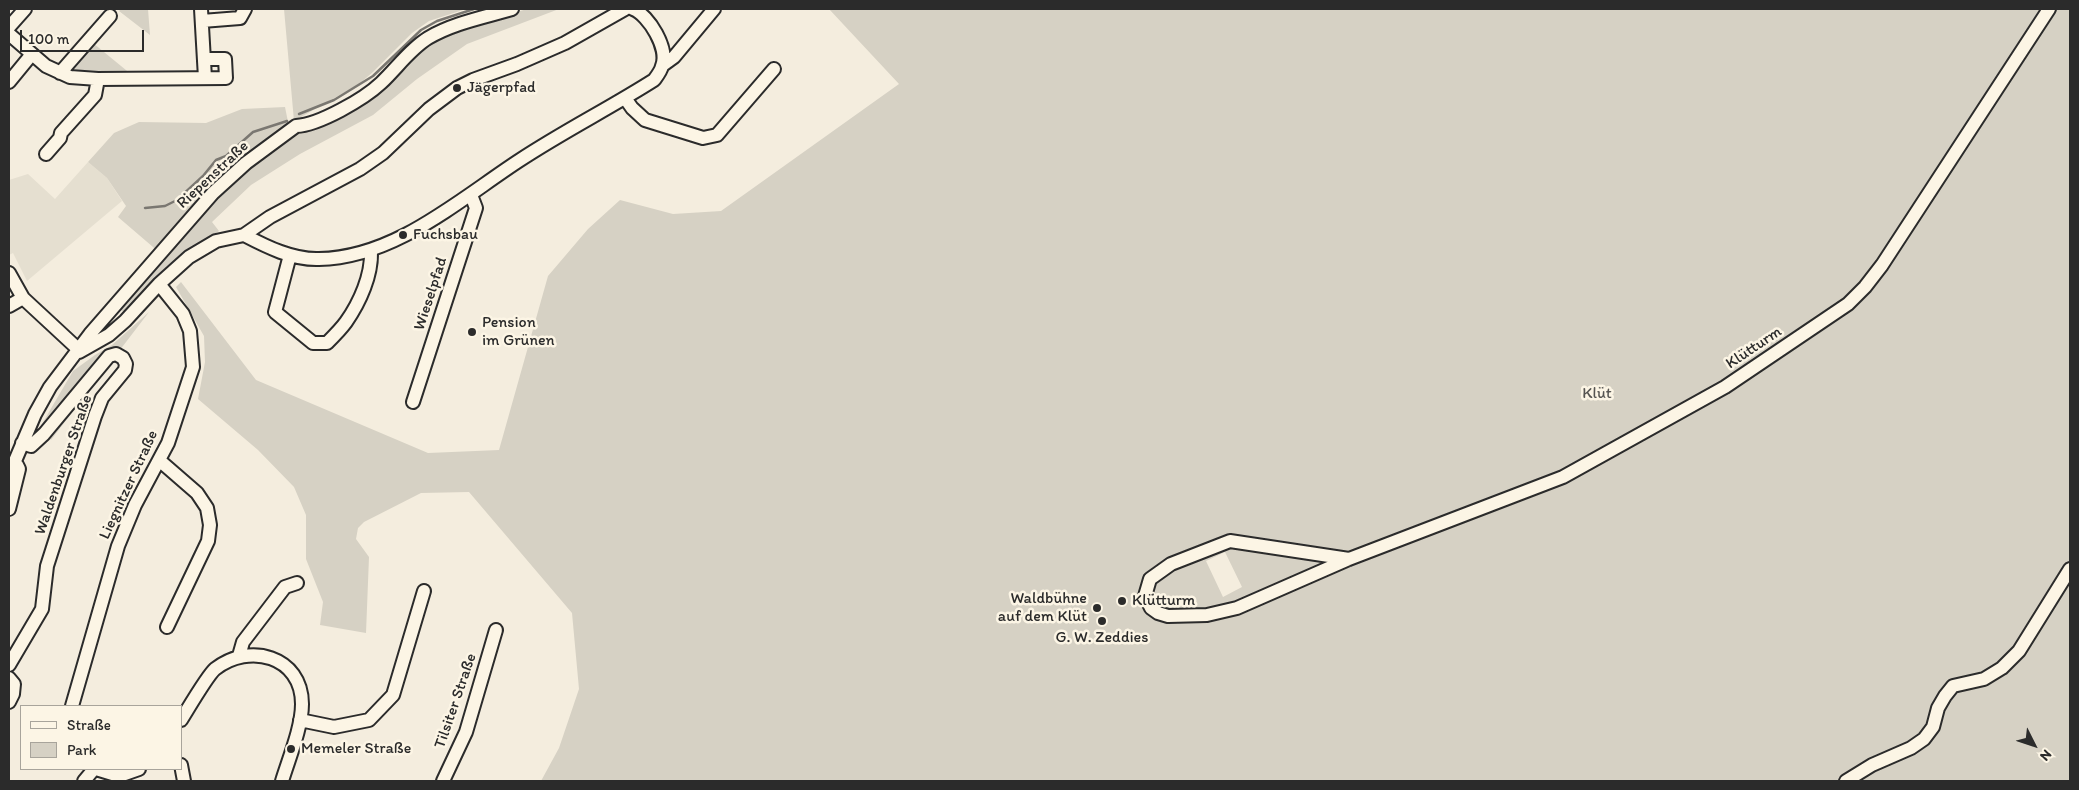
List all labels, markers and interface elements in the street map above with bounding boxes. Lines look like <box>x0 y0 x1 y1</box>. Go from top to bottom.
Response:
scale bar <box>22 20 146 52</box>
text: 100 m <box>28 30 69 48</box>
place label: Jägerpfad <box>467 78 536 98</box>
marker: Jägerpfad <box>451 82 463 94</box>
street label: Riepenstraße <box>173 137 253 213</box>
place label: Fuchsbau <box>413 225 478 245</box>
marker: Fuchsbau <box>397 229 409 241</box>
street label: Wieselpfad <box>410 255 452 333</box>
place label: Pension im Grünen <box>482 313 555 351</box>
street label: Klütturm <box>1722 322 1786 374</box>
marker: Pension im Grünen <box>466 326 478 338</box>
park label: Klüt <box>1582 384 1612 404</box>
street label: Waldenburger Straße <box>31 392 97 538</box>
street label: Liegnitzer Straße <box>95 427 163 543</box>
place label: Waldbühne auf dem Klüt <box>998 589 1087 627</box>
place label: Klütturm <box>1132 591 1195 611</box>
marker: Klütturm <box>1116 595 1128 607</box>
marker: Waldbühne auf dem Klüt <box>1091 602 1103 614</box>
marker: G. W. Zeddies <box>1096 615 1108 627</box>
place label: G. W. Zeddies <box>1056 628 1148 648</box>
street label: Tilsiter Straße <box>431 651 481 751</box>
legend <box>20 705 182 770</box>
text: Straße <box>67 716 111 734</box>
north arrow <box>2009 720 2059 770</box>
place label: Memeler Straße <box>301 739 411 759</box>
text: Park <box>67 741 97 759</box>
marker: Memeler Straße <box>285 743 297 755</box>
text: N <box>2036 746 2055 764</box>

